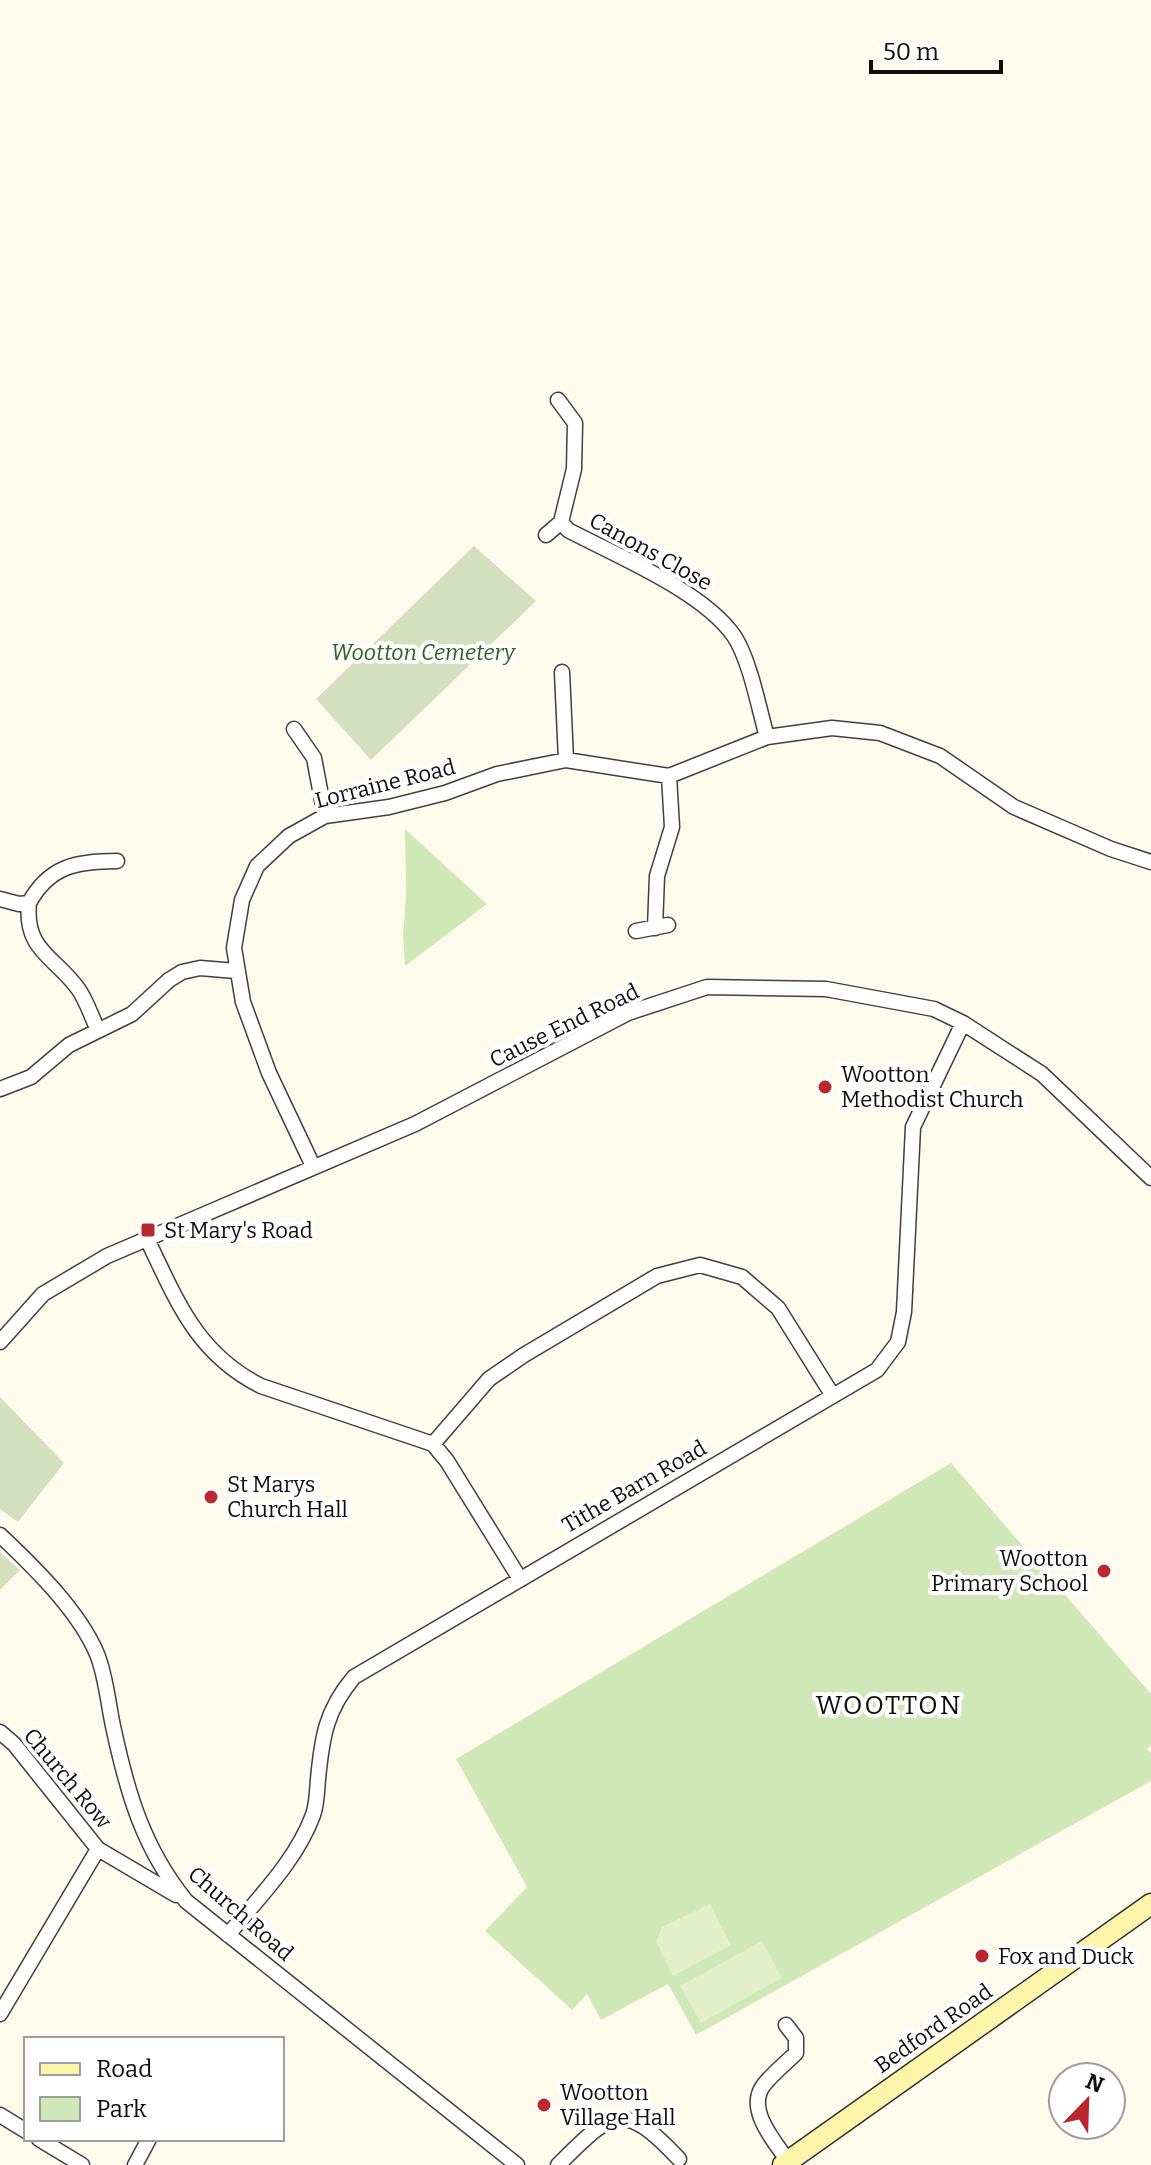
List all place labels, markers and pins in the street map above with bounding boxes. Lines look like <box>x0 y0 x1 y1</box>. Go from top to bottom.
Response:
place label: Wootton Methodist Church <box>841 1061 1024 1113</box>
marker: Wootton Methodist Church <box>816 1078 834 1096</box>
place label: St Mary's Road <box>164 1217 313 1244</box>
marker: St Mary's Road <box>139 1221 157 1239</box>
place label: St Marys Church Hall <box>227 1471 348 1523</box>
marker: St Marys Church Hall <box>202 1488 220 1506</box>
place label: Wootton Primary School <box>931 1545 1088 1597</box>
marker: Wootton Primary School <box>1095 1562 1113 1580</box>
place label: Fox and Duck <box>998 1943 1134 1970</box>
marker: Fox and Duck <box>973 1947 991 1965</box>
place label: Wootton Village Hall <box>560 2079 676 2131</box>
marker: Wootton Village Hall <box>535 2096 553 2114</box>

